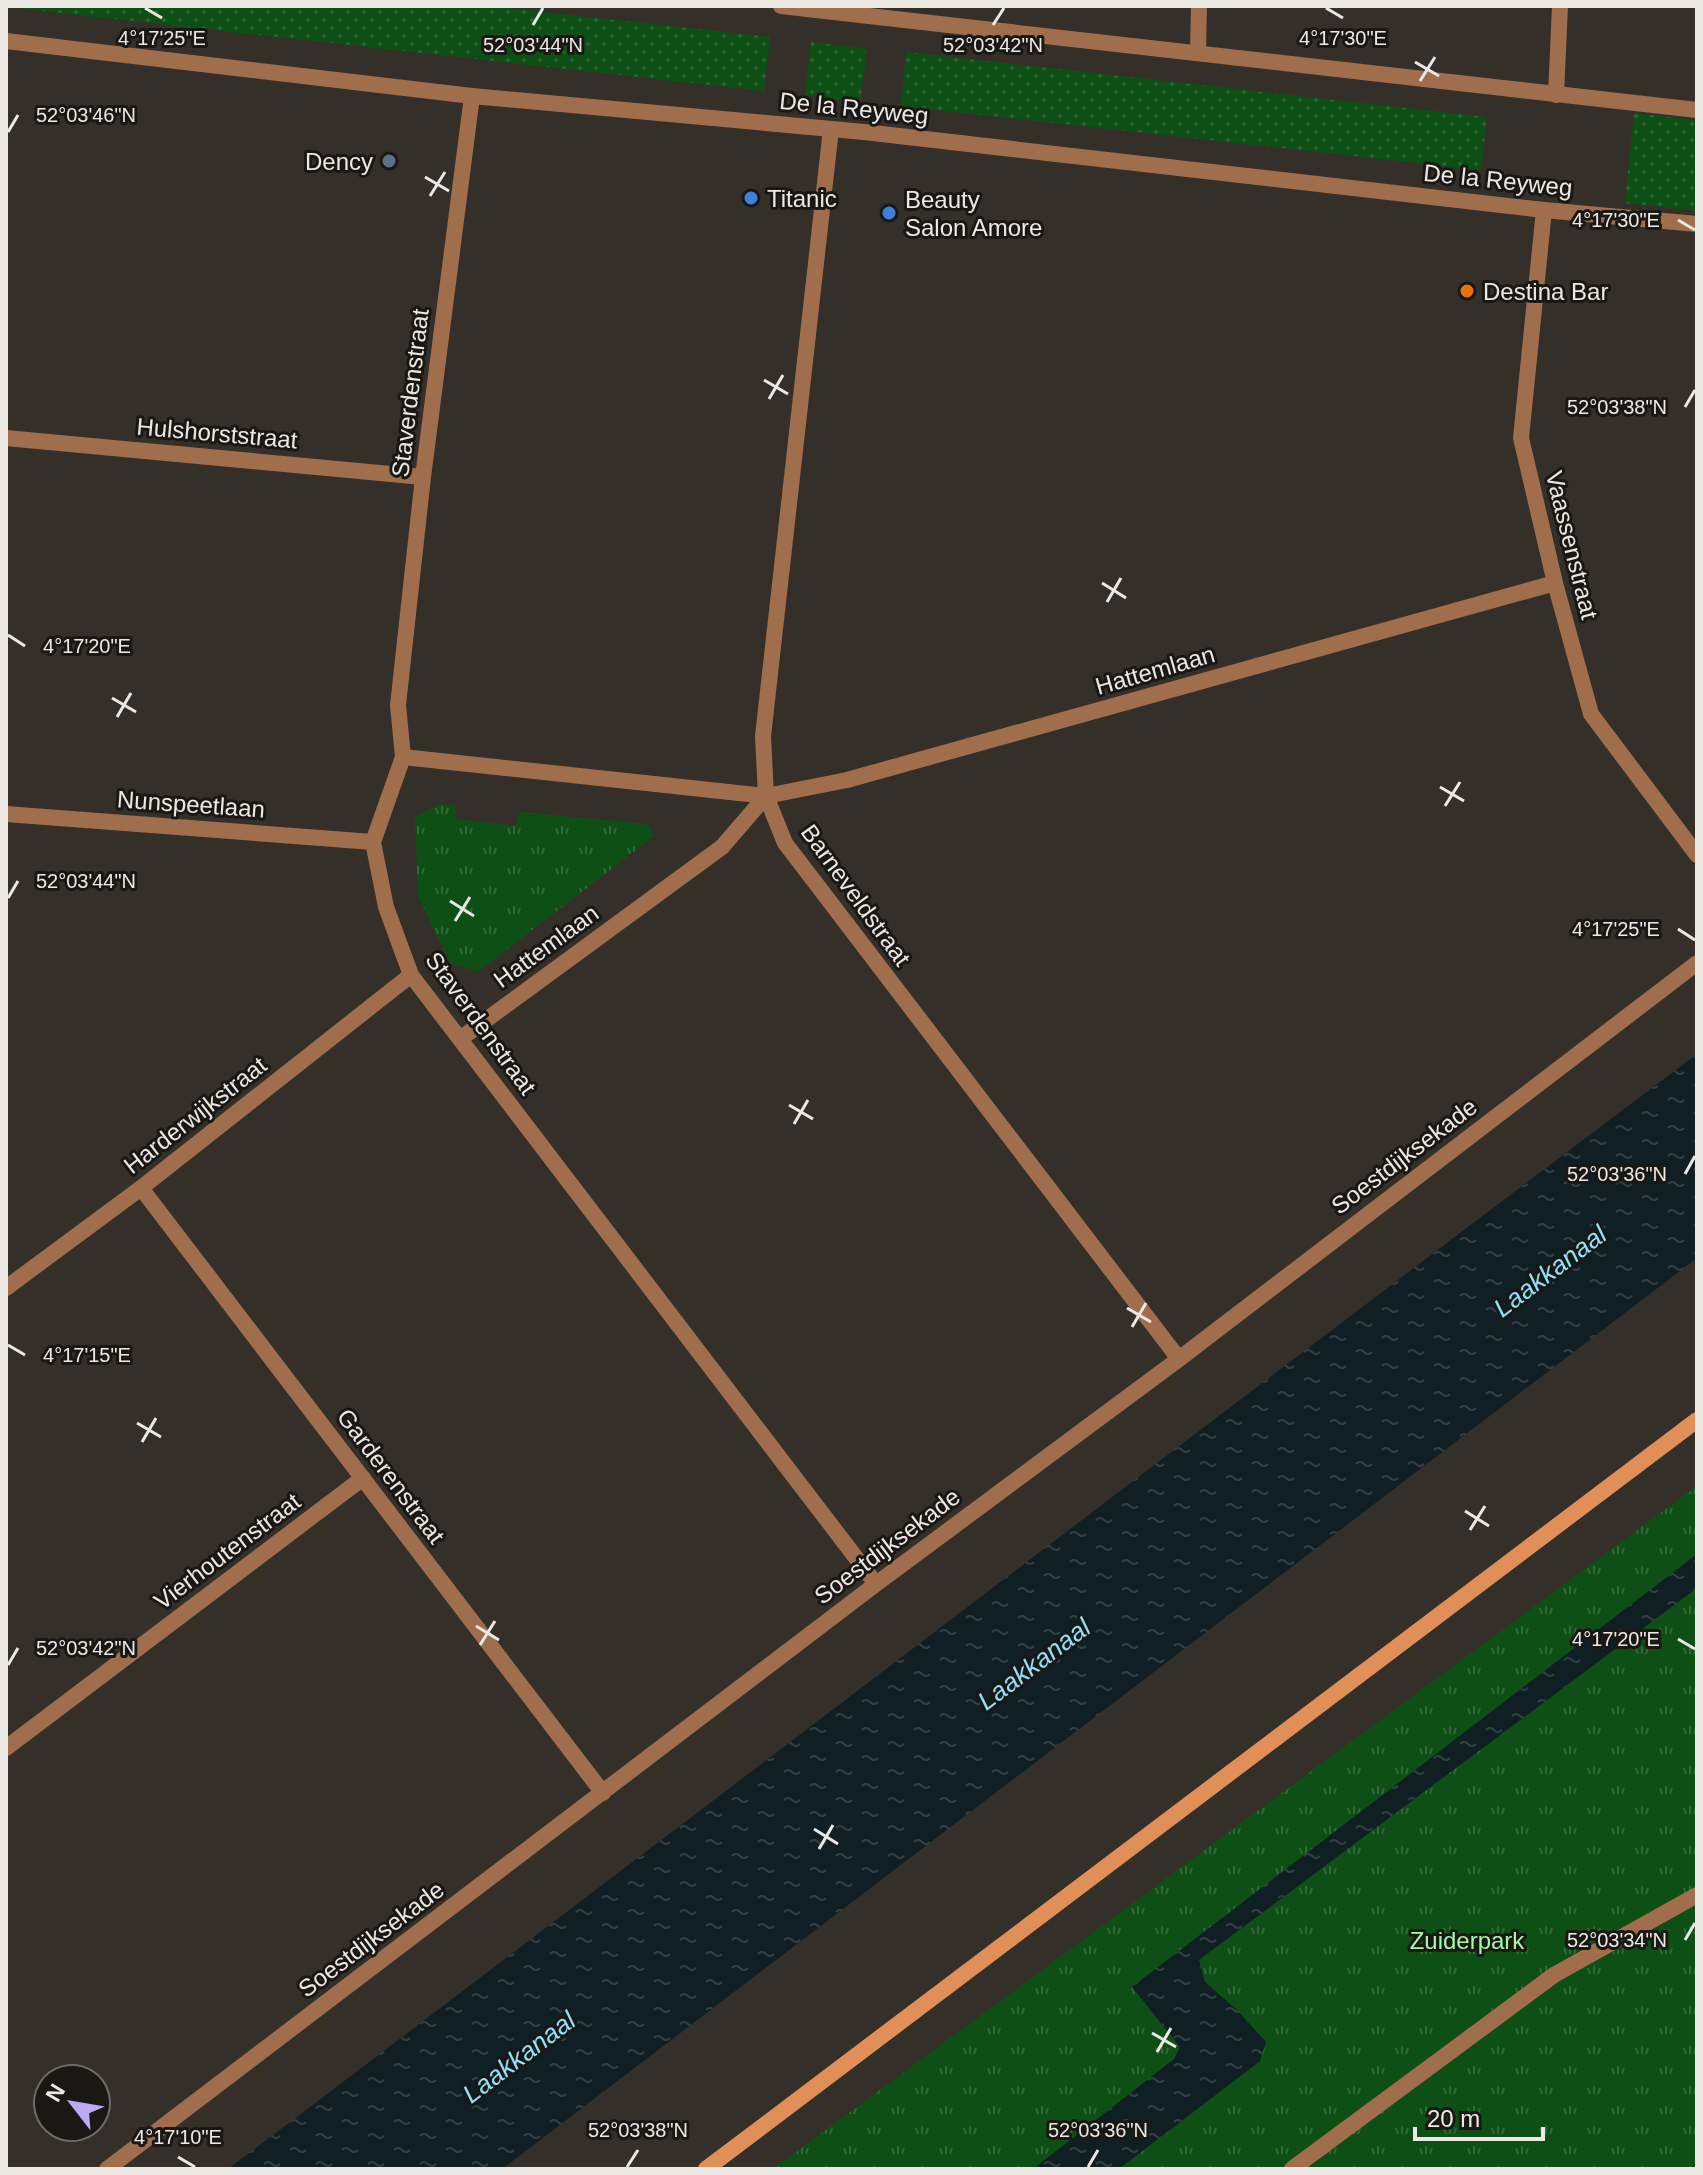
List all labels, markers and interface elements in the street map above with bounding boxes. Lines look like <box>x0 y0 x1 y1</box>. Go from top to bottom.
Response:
text: 4°17'25"E <box>118 27 206 49</box>
text: 4°17'30"E <box>1299 27 1387 49</box>
text: 52°03'44"N <box>483 34 583 56</box>
text: 52°03'42"N <box>943 34 1043 56</box>
street label: De la Reyweg <box>778 87 930 129</box>
text: 52°03'46"N <box>36 104 136 126</box>
place label: Dency <box>305 148 373 175</box>
marker: Dency <box>380 152 398 170</box>
street label: De la Reyweg <box>1422 159 1574 201</box>
place label: Titanic <box>767 185 837 212</box>
place label: Beauty Salon Amore <box>905 186 1042 241</box>
marker: Titanic <box>742 189 760 207</box>
marker: Beauty Salon Amore <box>880 204 898 222</box>
text: 4°17'30"E <box>1572 209 1660 231</box>
place label: Destina Bar <box>1483 278 1608 305</box>
marker: Destina Bar <box>1458 282 1476 300</box>
street label: Staverdenstraat <box>386 307 434 479</box>
text: 52°03'38"N <box>1567 396 1667 418</box>
street label: Hulshorststraat <box>135 413 299 454</box>
street label: Vaassenstraat <box>1541 468 1604 622</box>
text: 4°17'20"E <box>43 635 131 657</box>
street label: Hattemlaan <box>1092 640 1218 700</box>
street label: Nunspeetlaan <box>116 785 266 823</box>
street label: Barneveldstraat <box>796 819 917 971</box>
text: 52°03'44"N <box>36 870 136 892</box>
street label: Hattemlaan <box>488 899 604 993</box>
text: 4°17'25"E <box>1572 918 1660 940</box>
street label: Staverdenstraat <box>420 947 542 1100</box>
street label: Harderwijkstraat <box>118 1051 272 1179</box>
street label: Soestdijksekade <box>1326 1093 1482 1219</box>
text: 52°03'36"N <box>1567 1163 1667 1185</box>
water label: Laakkanaal <box>1488 1218 1613 1323</box>
text: 4°17'15"E <box>43 1344 131 1366</box>
street label: Garderenstraat <box>332 1403 451 1549</box>
street label: Soestdijksekade <box>809 1483 965 1609</box>
street label: Vierhoutenstraat <box>149 1487 306 1615</box>
water label: Laakkanaal <box>972 1611 1097 1716</box>
text: 4°17'20"E <box>1572 1628 1660 1650</box>
text: 52°03'42"N <box>36 1637 136 1659</box>
street label: Soestdijksekade <box>293 1876 449 2002</box>
park label: Zuiderpark <box>1410 1927 1525 1954</box>
text: 52°03'34"N <box>1567 1929 1667 1951</box>
water label: Laakkanaal <box>457 2004 582 2109</box>
north arrow <box>32 2063 112 2143</box>
text: N <box>40 2080 70 2106</box>
scale bar <box>1415 2091 1543 2141</box>
text: 20 m <box>1427 2105 1480 2132</box>
text: 52°03'38"N <box>588 2119 688 2141</box>
text: 52°03'36"N <box>1048 2119 1148 2141</box>
text: 4°17'10"E <box>134 2126 222 2148</box>

